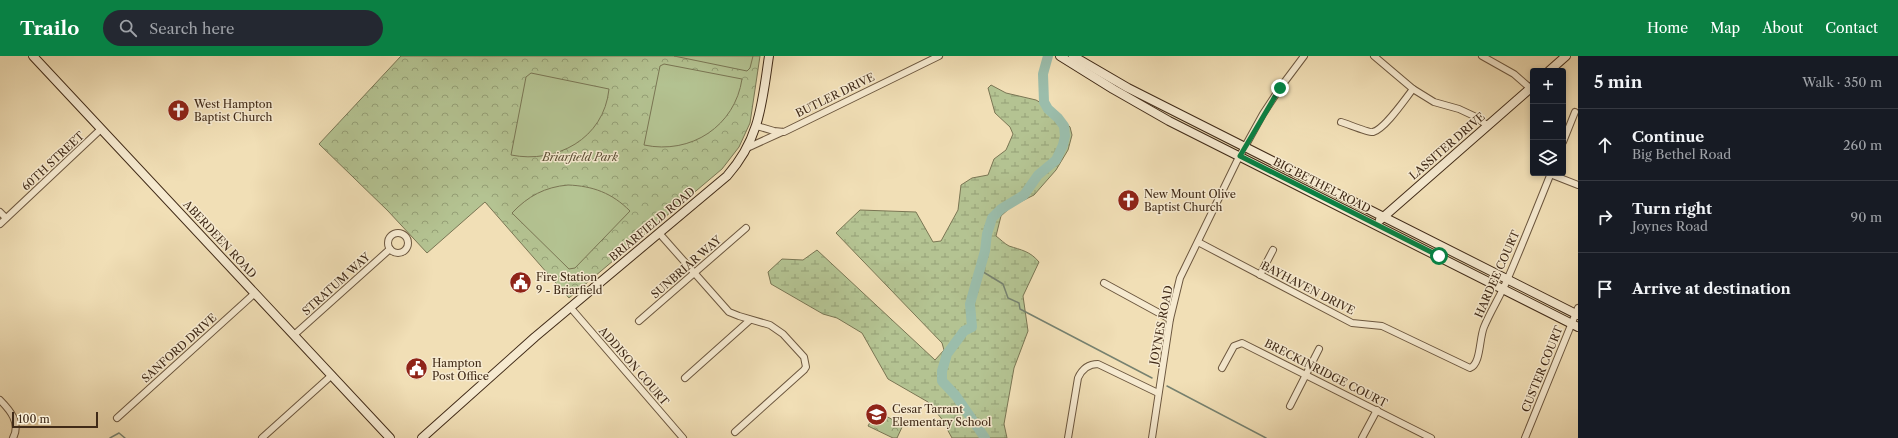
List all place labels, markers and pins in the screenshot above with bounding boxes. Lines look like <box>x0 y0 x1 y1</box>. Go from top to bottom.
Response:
church icon: West Hampton Baptist Church <box>165 97 191 123</box>
place label: West Hampton Baptist Church <box>193 97 273 124</box>
church icon: New Mount Olive Baptist Church <box>1116 187 1142 213</box>
place label: New Mount Olive Baptist Church <box>1144 187 1236 214</box>
public building icon: Fire Station 9 - Briarfield <box>508 270 534 296</box>
place label: Fire Station 9 - Briarfield <box>536 270 603 297</box>
public building icon: Hampton Post Office <box>403 356 429 382</box>
place label: Hampton Post Office <box>432 356 489 383</box>
school or university icon: Cesar Tarrant Elementary School <box>863 402 889 428</box>
place label: Cesar Tarrant Elementary School <box>892 402 992 429</box>

